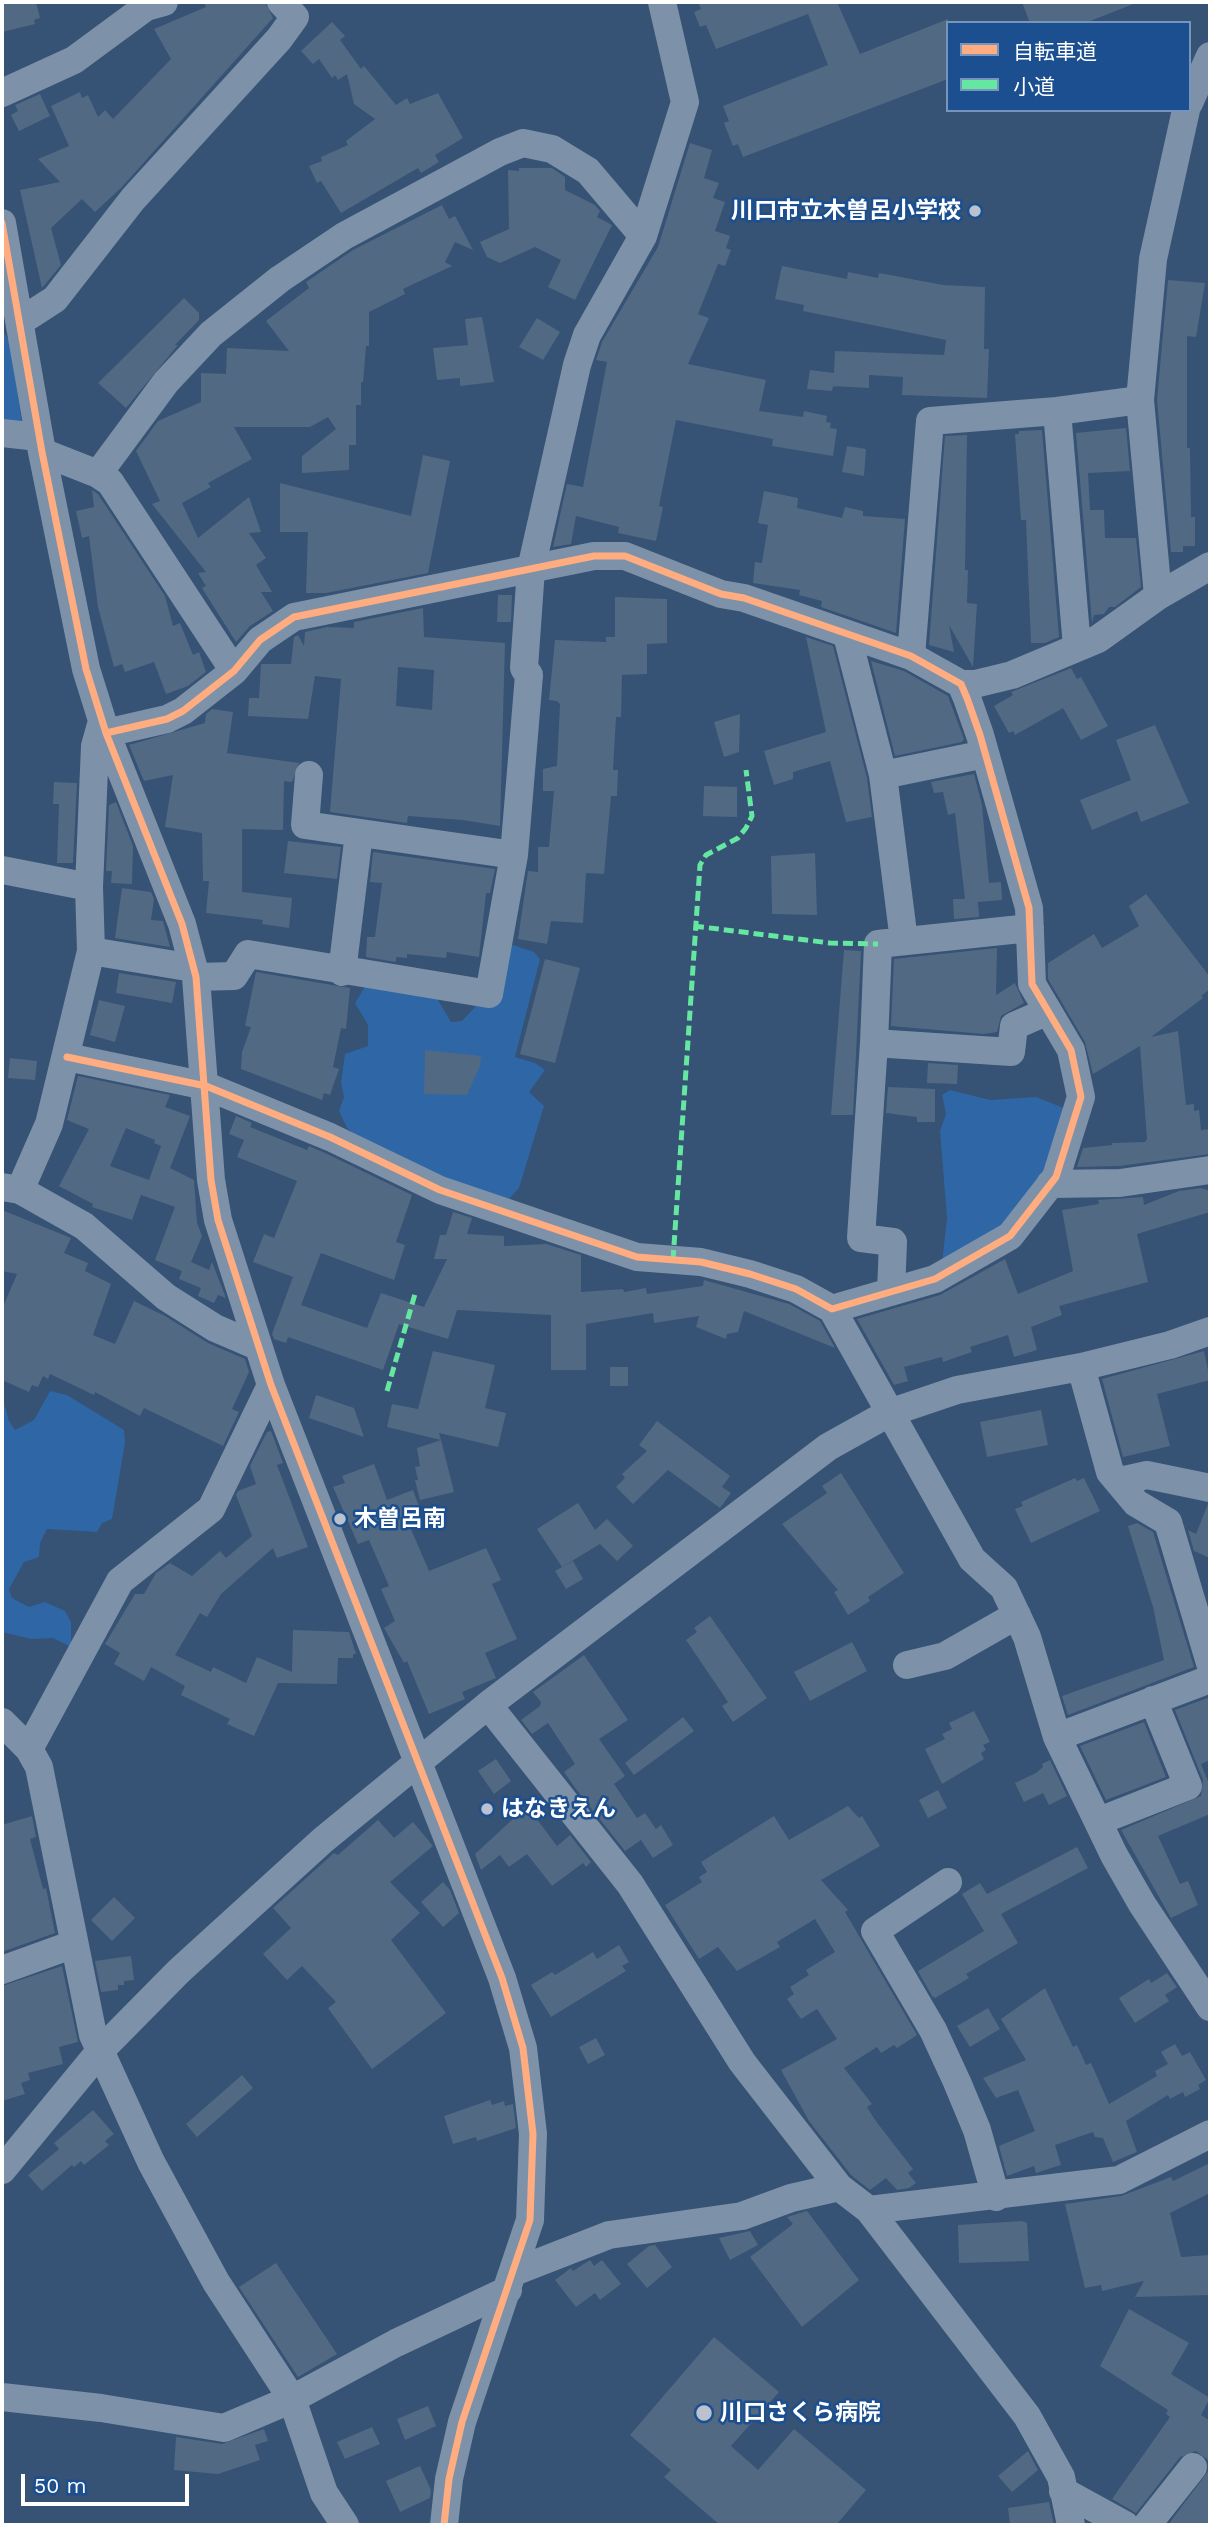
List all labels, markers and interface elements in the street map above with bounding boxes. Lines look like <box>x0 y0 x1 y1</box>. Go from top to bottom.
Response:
legend <box>946 21 1191 112</box>
text: 自転車道 <box>1013 39 1097 64</box>
text: 小道 <box>1013 74 1055 99</box>
place label: 川口市立木曽呂小学校 <box>731 197 961 225</box>
marker: 川口市立木曽呂小学校 <box>967 203 983 219</box>
place label: 木曽呂南 <box>354 1505 446 1533</box>
marker: 木曽呂南 <box>332 1511 348 1527</box>
place label: はなきえん <box>501 1795 616 1823</box>
marker: はなきえん <box>479 1801 495 1817</box>
place label: 川口さくら病院 <box>720 2399 881 2427</box>
marker: 川口さくら病院 <box>694 2403 714 2423</box>
scale bar <box>24 2460 192 2504</box>
text: 50 m <box>34 2473 86 2498</box>

